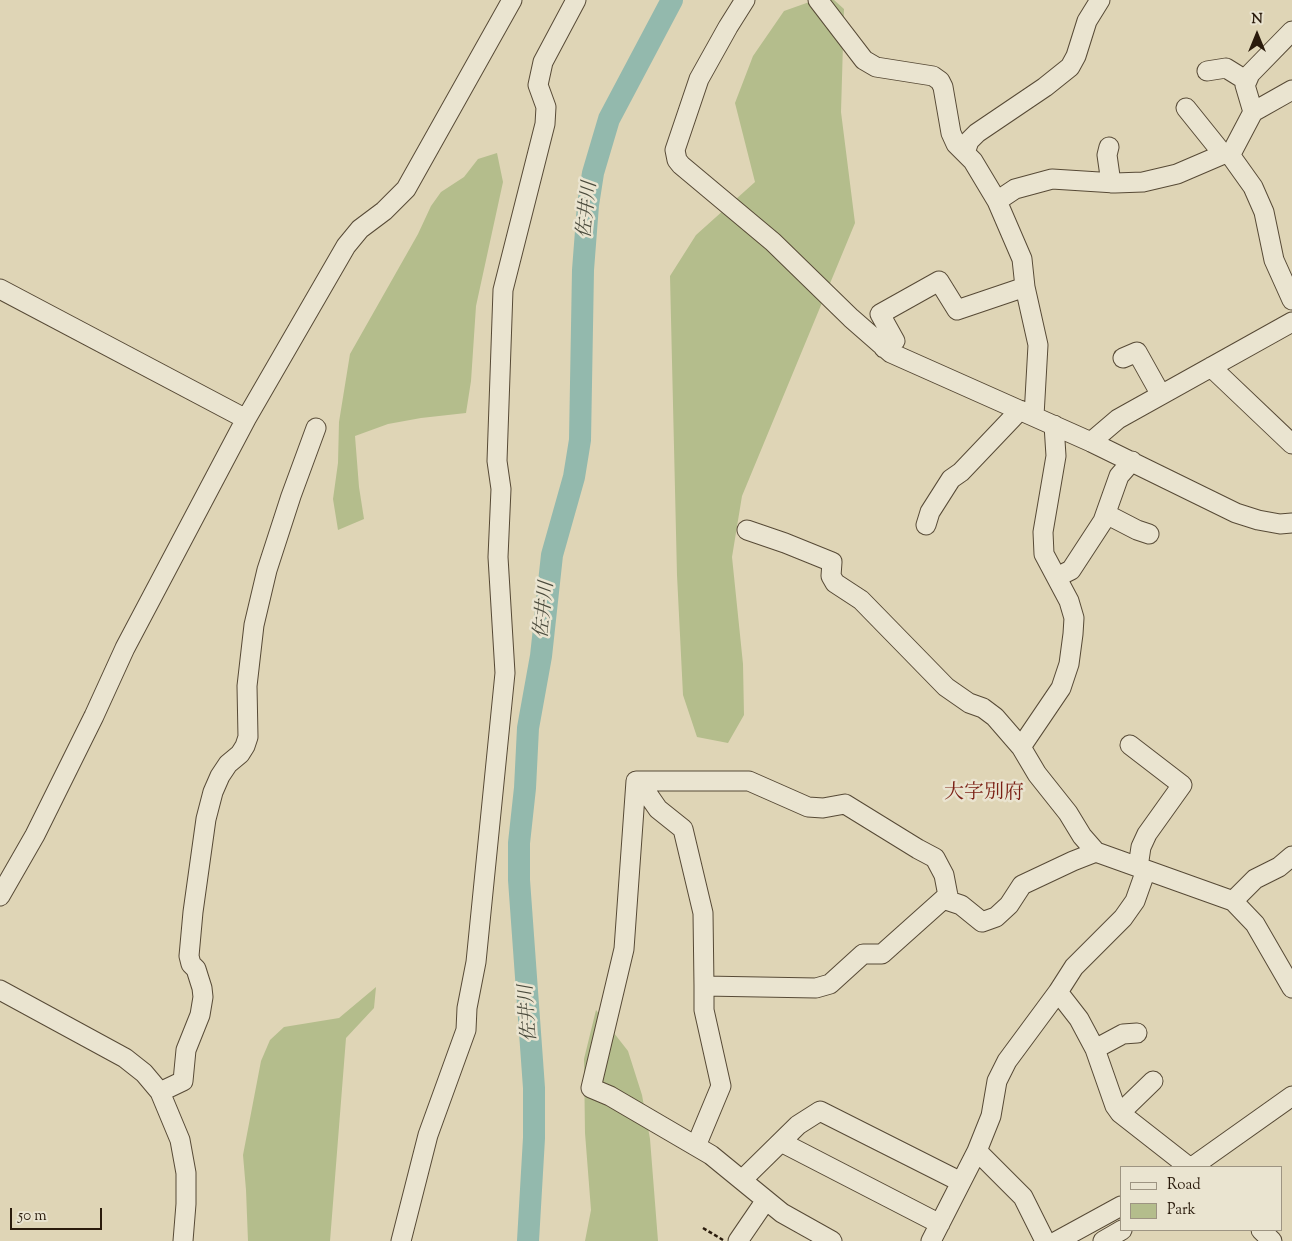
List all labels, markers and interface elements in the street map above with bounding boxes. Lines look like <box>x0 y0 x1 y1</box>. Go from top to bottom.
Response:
north arrow <box>1232 10 1282 60</box>
text: N <box>1251 10 1263 30</box>
water label: 佐井川 <box>575 180 603 240</box>
water label: 佐井川 <box>532 580 560 640</box>
district label: 大字別府 <box>944 783 1024 807</box>
water label: 佐井川 <box>517 984 543 1042</box>
legend <box>1120 1166 1282 1231</box>
text: Road <box>1167 1175 1201 1196</box>
scale bar <box>12 1198 105 1230</box>
text: Park <box>1167 1200 1196 1221</box>
text: 50 m <box>18 1206 47 1227</box>

